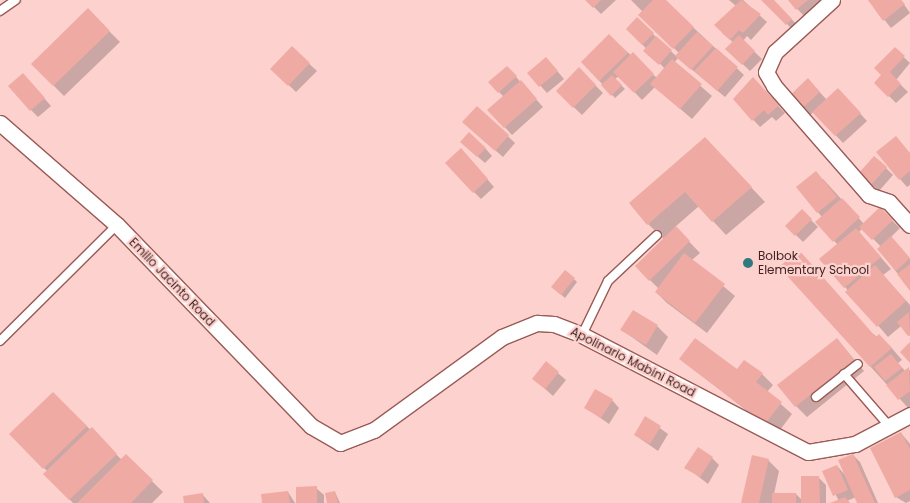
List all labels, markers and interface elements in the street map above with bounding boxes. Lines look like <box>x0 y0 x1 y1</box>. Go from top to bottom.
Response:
street label: Emilio Jacinto Road <box>126 235 218 329</box>
place label: Bolbok Elementary School <box>758 249 869 277</box>
marker: Bolbok Elementary School <box>742 257 754 269</box>
street label: Apolinario Mabini Road <box>568 324 698 400</box>

